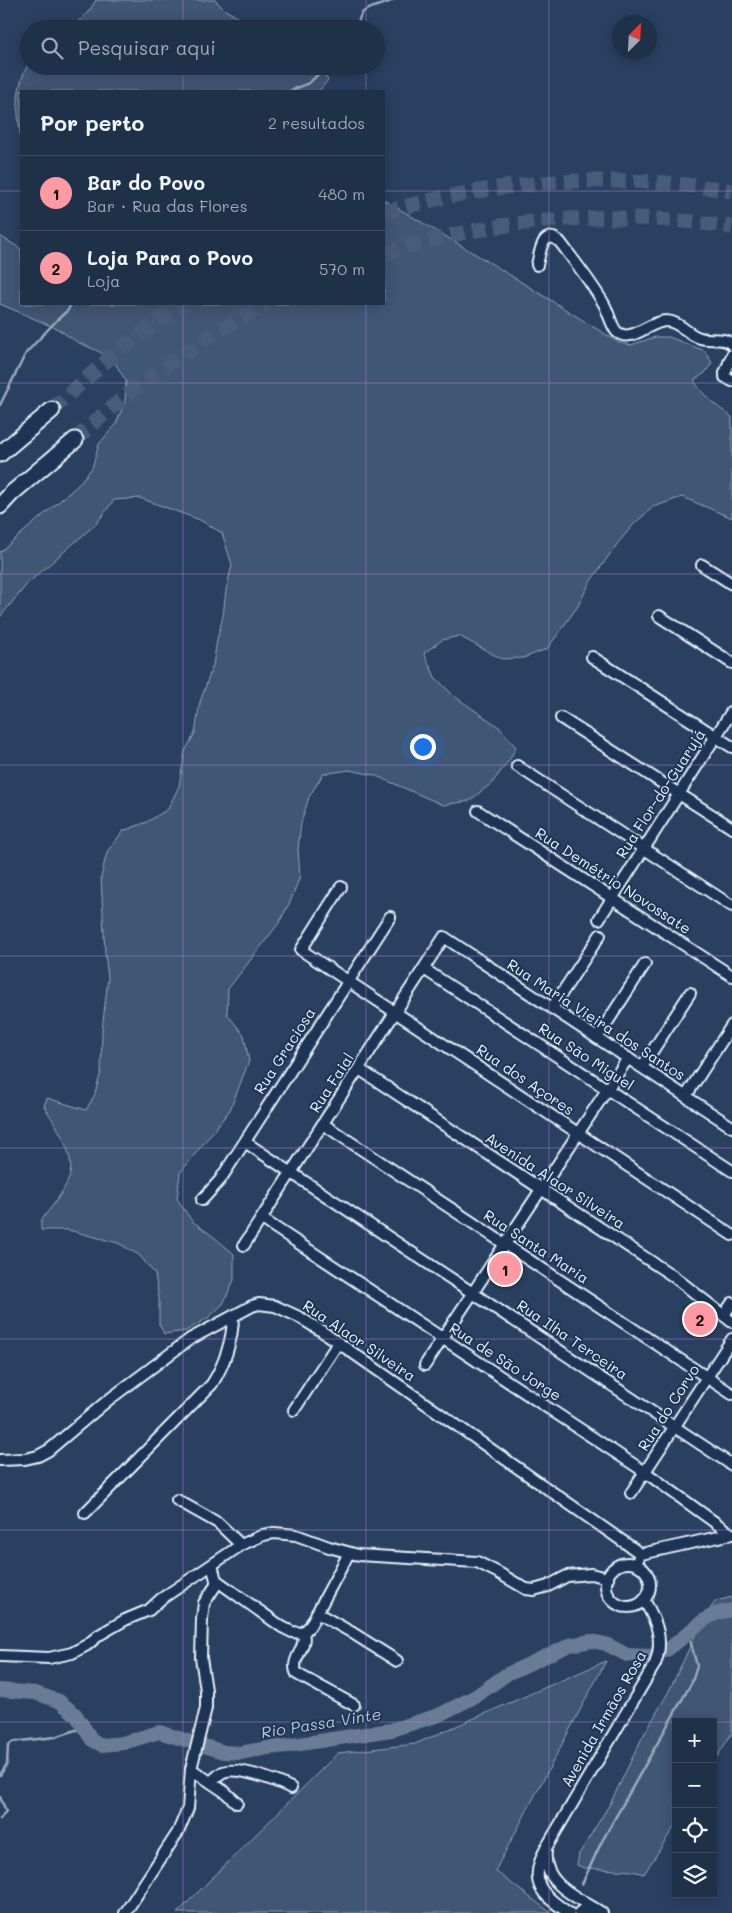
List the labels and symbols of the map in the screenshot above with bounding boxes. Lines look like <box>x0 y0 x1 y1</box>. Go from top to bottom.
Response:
north arrow <box>612 15 657 60</box>
street label: Rua Flor-do-Guarujá <box>611 725 710 862</box>
your location <box>410 734 436 760</box>
street label: Rua Demétrio Novossate <box>532 822 695 938</box>
street label: Rua Maria Vieira dos Santos <box>504 954 690 1084</box>
street label: Rua Graciosa <box>249 1004 319 1097</box>
street label: Rua São Miguel <box>535 1018 638 1094</box>
street label: Rua dos Açores <box>473 1039 578 1119</box>
street label: Rua Faial <box>304 1049 358 1116</box>
street label: Avenida Alaor Silveira <box>482 1127 629 1233</box>
street label: Rua Santa Maria <box>480 1205 593 1288</box>
pin: 1 <box>489 1250 521 1288</box>
street label: Rua Alaor Silveira <box>299 1295 420 1385</box>
street label: Rua Ilha Terceira <box>513 1295 632 1384</box>
pin: 2 <box>684 1300 716 1338</box>
street label: Rua de São Jorge <box>446 1317 565 1405</box>
street label: Rua do Corvo <box>633 1360 704 1454</box>
street label: Avenida Irmãos Rosa <box>556 1647 650 1790</box>
water label: Rio Passa Vinte <box>259 1703 383 1742</box>

